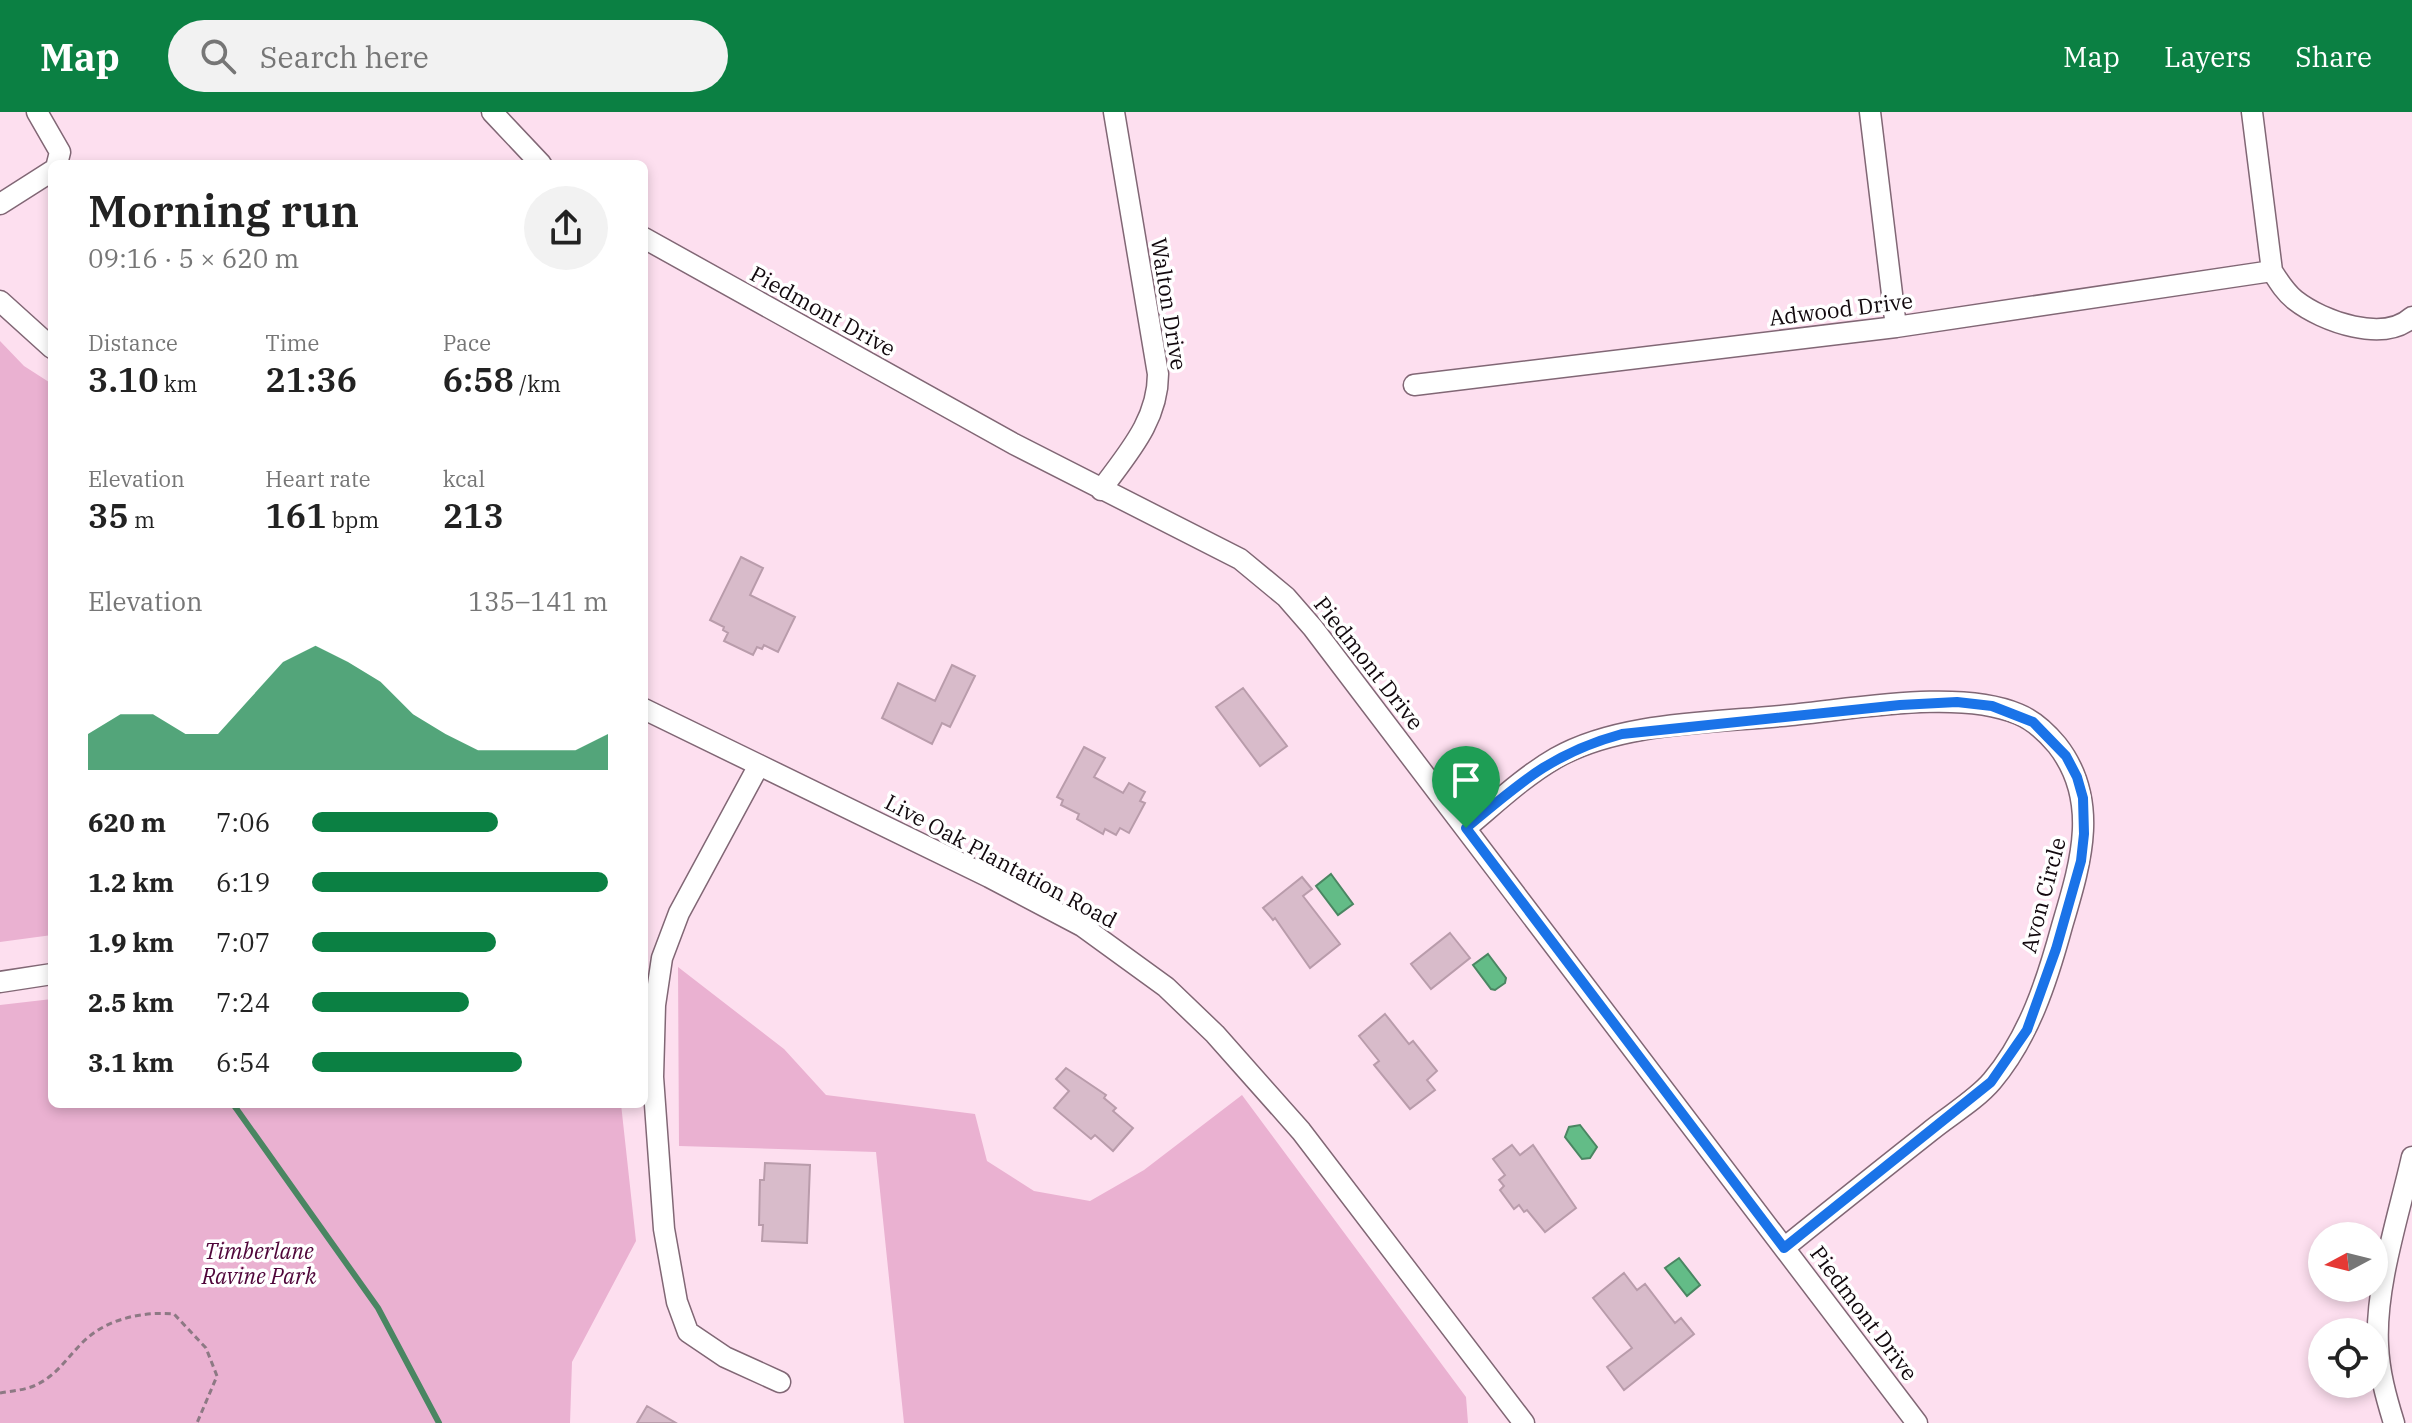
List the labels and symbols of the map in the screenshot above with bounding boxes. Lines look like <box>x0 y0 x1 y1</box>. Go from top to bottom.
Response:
street label: Walton Drive <box>1145 236 1194 372</box>
street label: Piedmont Drive <box>745 259 901 362</box>
street label: Adwood Drive <box>1767 285 1914 332</box>
street label: Piedmont Drive <box>1308 590 1431 735</box>
pin <box>1432 746 1500 828</box>
street label: Live Oak Plantation Road <box>880 787 1122 934</box>
street label: Avon Circle <box>2013 834 2072 956</box>
north arrow <box>2308 1222 2388 1302</box>
park label: Timberlane Ravine Park <box>201 1236 317 1290</box>
street label: Piedmont Drive <box>1804 1239 1925 1386</box>

